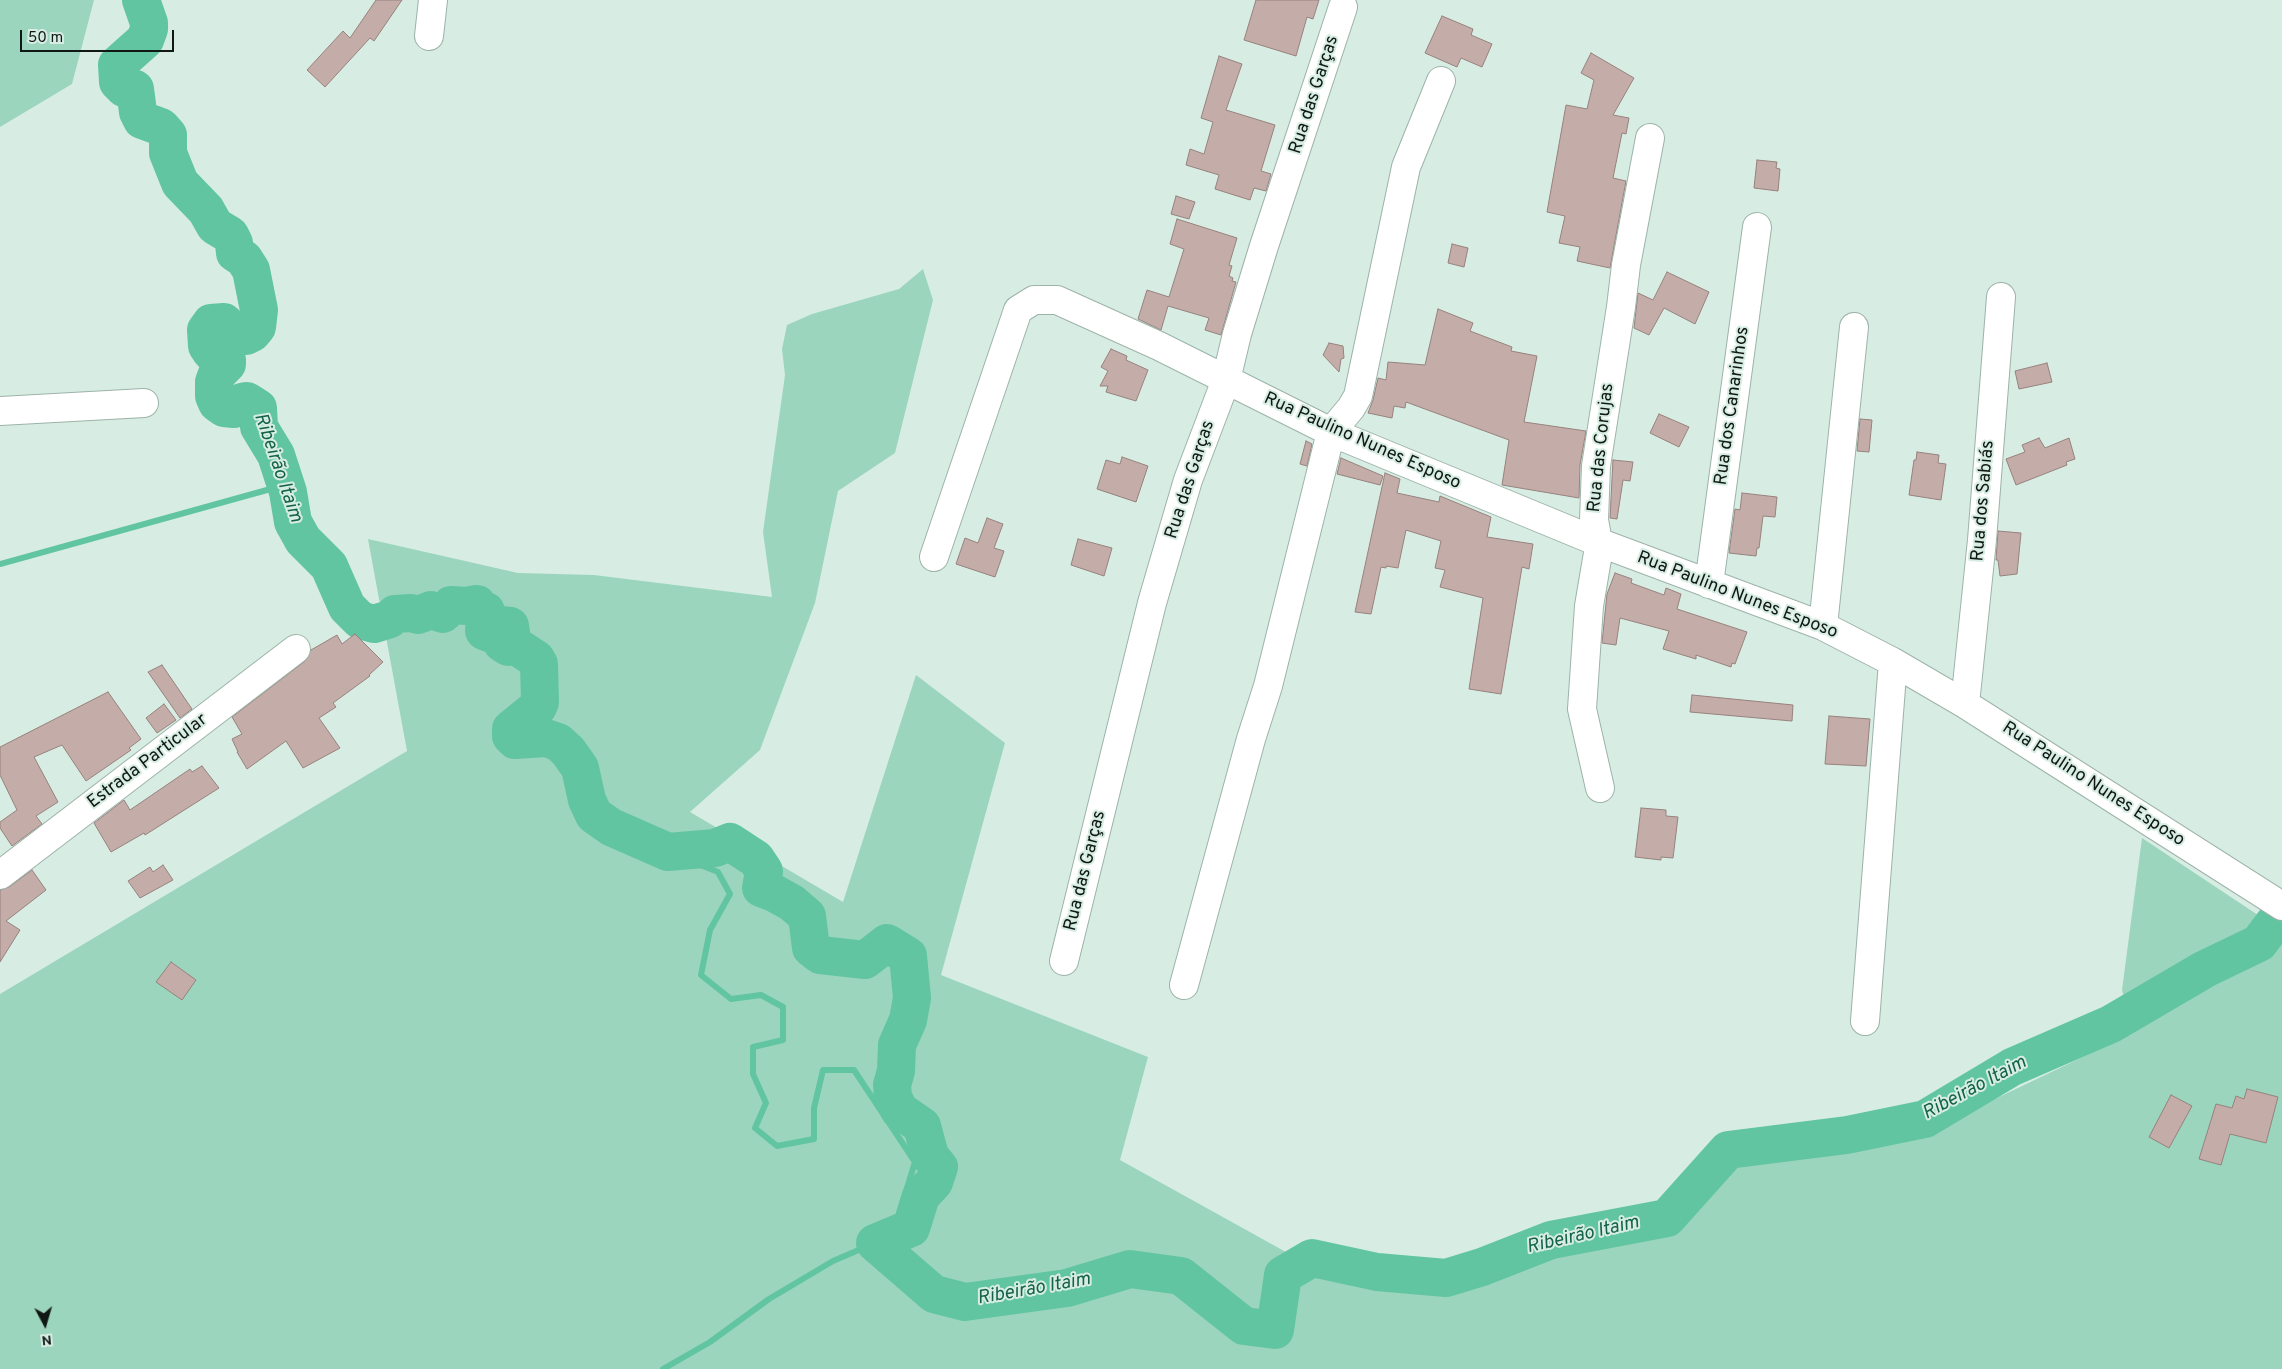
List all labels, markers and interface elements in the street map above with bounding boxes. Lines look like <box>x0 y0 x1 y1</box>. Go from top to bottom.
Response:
scale bar <box>22 20 176 52</box>
text: 50 m <box>28 29 63 48</box>
street label: Rua das Garças <box>1286 33 1344 157</box>
street label: Rua dos Canarinhos <box>1711 325 1755 487</box>
street label: Rua das Corujas <box>1584 382 1620 514</box>
street label: Rua Paulino Nunes Esposo <box>1260 389 1464 495</box>
water label: Ribeirão Itaim <box>248 410 306 526</box>
street label: Rua das Garças <box>1162 418 1220 542</box>
street label: Rua dos Sabiás <box>1968 440 2000 562</box>
street label: Rua Paulino Nunes Esposo <box>1634 548 1840 644</box>
street label: Estrada Particular <box>84 710 212 814</box>
street label: Rua Paulino Nunes Esposo <box>1998 718 2188 852</box>
street label: Rua das Garças <box>1061 809 1111 933</box>
water label: Ribeirão Itaim <box>1919 1052 2031 1126</box>
water label: Ribeirão Itaim <box>1525 1212 1641 1260</box>
water label: Ribeirão Itaim <box>976 1269 1092 1311</box>
north arrow <box>20 1299 70 1349</box>
text: N <box>41 1330 53 1348</box>

